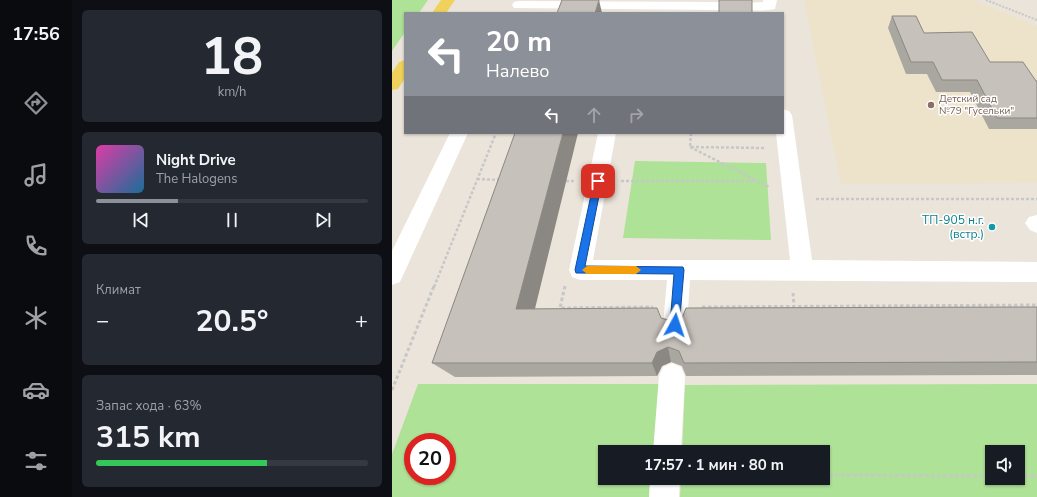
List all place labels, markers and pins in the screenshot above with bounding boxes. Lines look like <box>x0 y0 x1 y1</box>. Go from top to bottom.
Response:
place label: Детский сад №79 "Гусельки" <box>939 92 1014 118</box>
marker: Детский сад №79 "Гусельки" <box>926 100 936 110</box>
pin <box>581 164 615 198</box>
place label: ТП-905 н.г. (встр.) <box>922 212 984 242</box>
marker: ТП-905 н.г. (встр.) <box>987 222 997 232</box>

